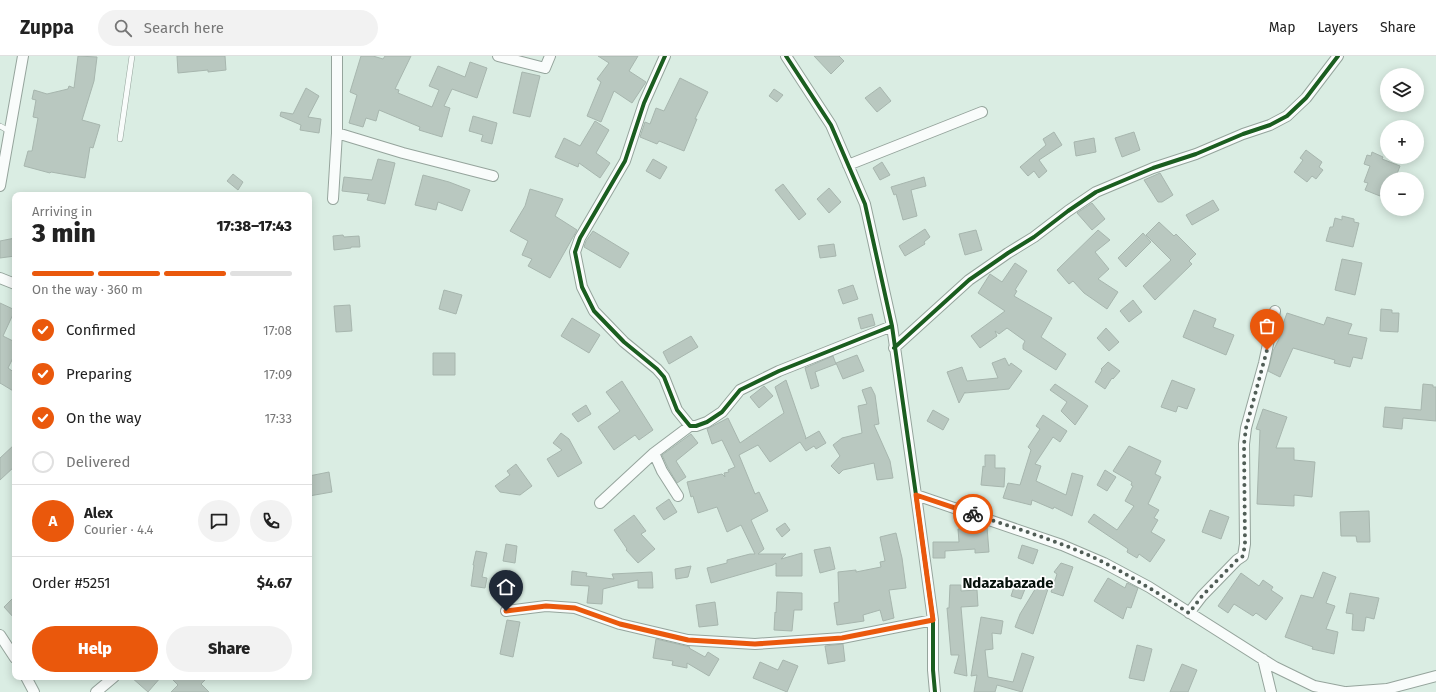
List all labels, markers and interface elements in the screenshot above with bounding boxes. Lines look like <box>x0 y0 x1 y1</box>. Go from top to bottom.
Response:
search box <box>98 10 378 46</box>
text: Zuppa <box>20 16 74 39</box>
icon: search <box>112 17 134 39</box>
text: Search here <box>144 19 224 37</box>
text: Map <box>1269 19 1295 36</box>
text: Layers <box>1317 19 1358 36</box>
text: Share <box>1380 19 1416 36</box>
map controls <box>1380 68 1424 216</box>
button: layers <box>1380 68 1424 112</box>
button: + <box>1380 120 1424 164</box>
button: − <box>1380 172 1424 216</box>
text: Arriving in <box>32 204 92 219</box>
text: 17:38–17:43 <box>216 217 292 235</box>
text: 3 min <box>32 218 96 249</box>
text: On the way · 360 m <box>32 282 143 297</box>
pin <box>1250 309 1284 350</box>
icon: bag <box>1256 315 1278 337</box>
icon: check <box>32 319 54 341</box>
text: Confirmed <box>66 321 136 339</box>
text: 17:08 <box>263 323 292 338</box>
icon: check <box>32 363 54 385</box>
text: Preparing <box>66 365 131 383</box>
text: 17:09 <box>264 367 292 382</box>
icon: check <box>32 407 54 429</box>
text: On the way <box>66 409 141 427</box>
text: 17:33 <box>264 411 292 426</box>
text: Delivered <box>66 453 130 471</box>
courier <box>953 494 993 534</box>
button: chat <box>198 500 240 542</box>
button: phone <box>250 500 292 542</box>
icon: bike <box>962 503 984 525</box>
text: Alex <box>84 504 113 522</box>
text: A <box>49 512 57 530</box>
text: Courier · 4.4 <box>84 522 154 537</box>
pin <box>489 570 523 611</box>
text: Order #5251 <box>32 574 110 592</box>
text: $4.67 <box>257 574 292 592</box>
district label: Ndazabazade <box>962 574 1054 592</box>
icon: home <box>495 576 517 598</box>
button: Help <box>32 626 158 672</box>
button: Share <box>166 626 292 672</box>

